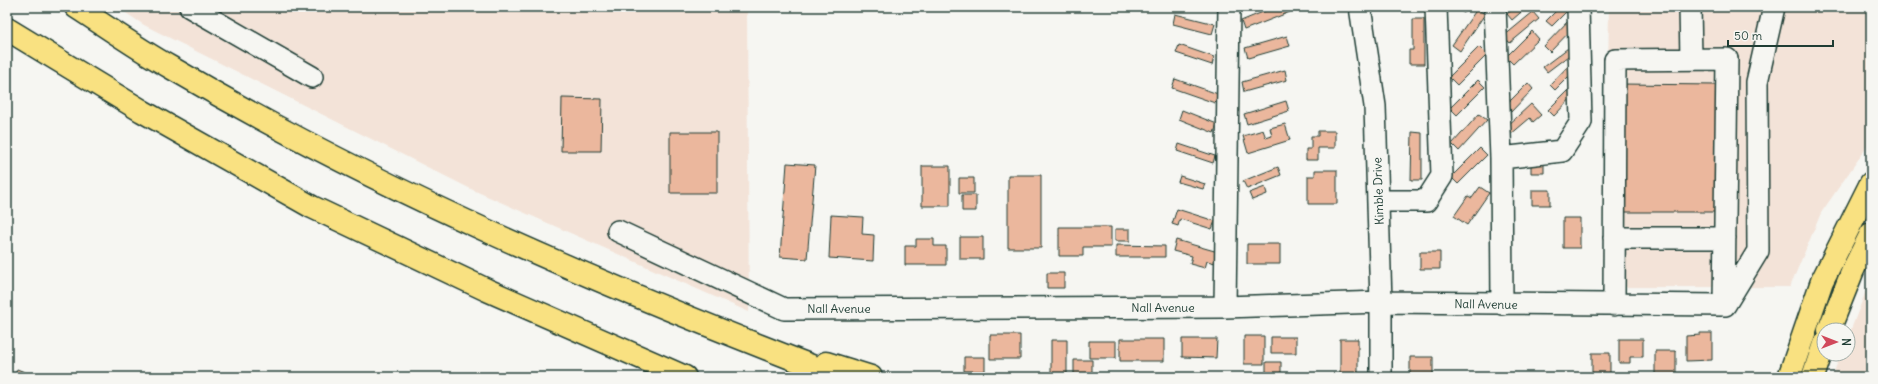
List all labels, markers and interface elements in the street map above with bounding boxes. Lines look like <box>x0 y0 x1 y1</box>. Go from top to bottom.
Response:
scale bar <box>1728 22 1833 48</box>
text: 50 m <box>1734 28 1763 43</box>
street label: Kimble Drive <box>1369 157 1387 225</box>
street label: Nall Avenue <box>1454 296 1518 312</box>
street label: Nall Avenue <box>1131 300 1195 315</box>
street label: Nall Avenue <box>807 301 871 316</box>
north arrow <box>1816 322 1856 362</box>
text: N <box>1839 338 1853 346</box>

